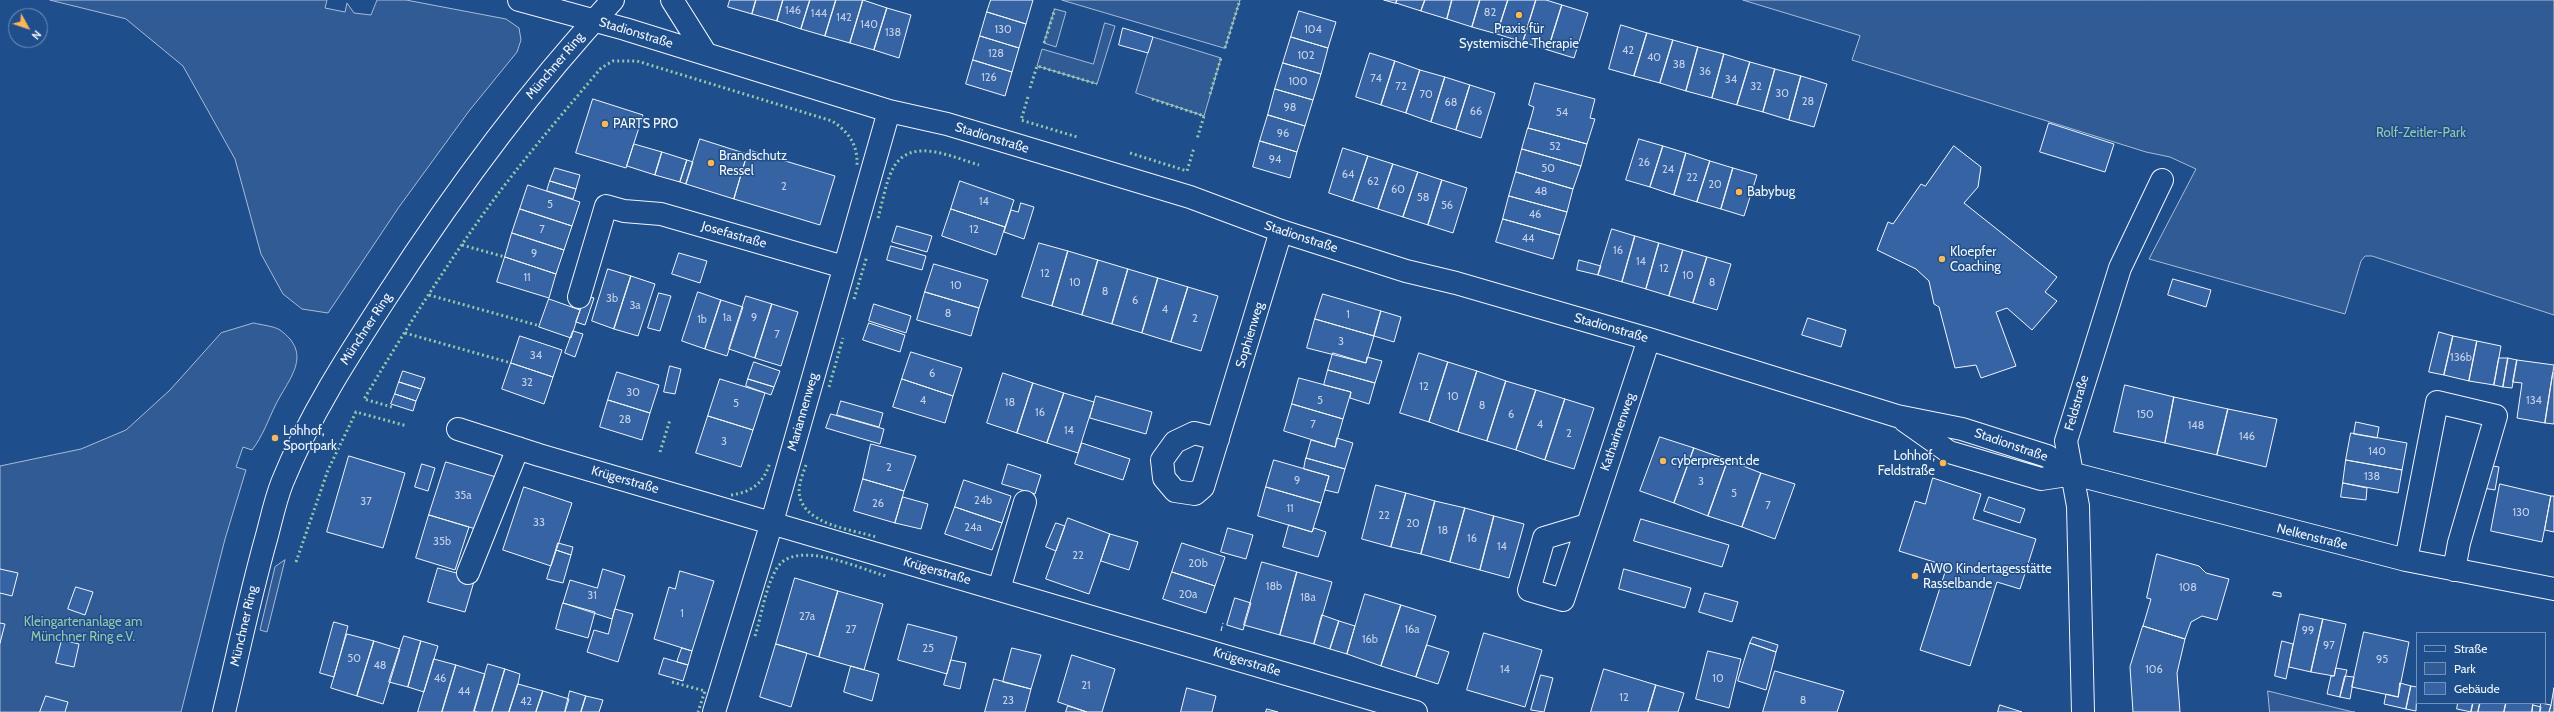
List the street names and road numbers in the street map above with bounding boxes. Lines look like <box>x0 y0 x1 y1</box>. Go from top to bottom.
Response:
street label: Stadionstraße <box>597 14 675 52</box>
street label: Münchner Ring <box>522 29 588 103</box>
street label: Stadionstraße <box>953 119 1031 157</box>
street label: Josefastraße <box>700 218 768 252</box>
street label: Stadionstraße <box>1262 218 1340 256</box>
street label: Münchner Ring <box>337 290 395 368</box>
street label: Sophienweg <box>1233 300 1267 370</box>
street label: Stadionstraße <box>1572 310 1650 346</box>
street label: Mariannenweg <box>784 371 822 453</box>
street label: Feldstraße <box>2062 373 2092 433</box>
street label: Katharinenweg <box>1597 391 1639 473</box>
street label: Stadionstraße <box>1972 425 2050 465</box>
street label: Krügerstraße <box>589 463 661 497</box>
street label: Nelkenstraße <box>2275 521 2349 553</box>
street label: Krügerstraße <box>901 554 973 588</box>
street label: Münchner Ring <box>227 584 261 668</box>
street label: Krügerstraße <box>1211 644 1283 680</box>

